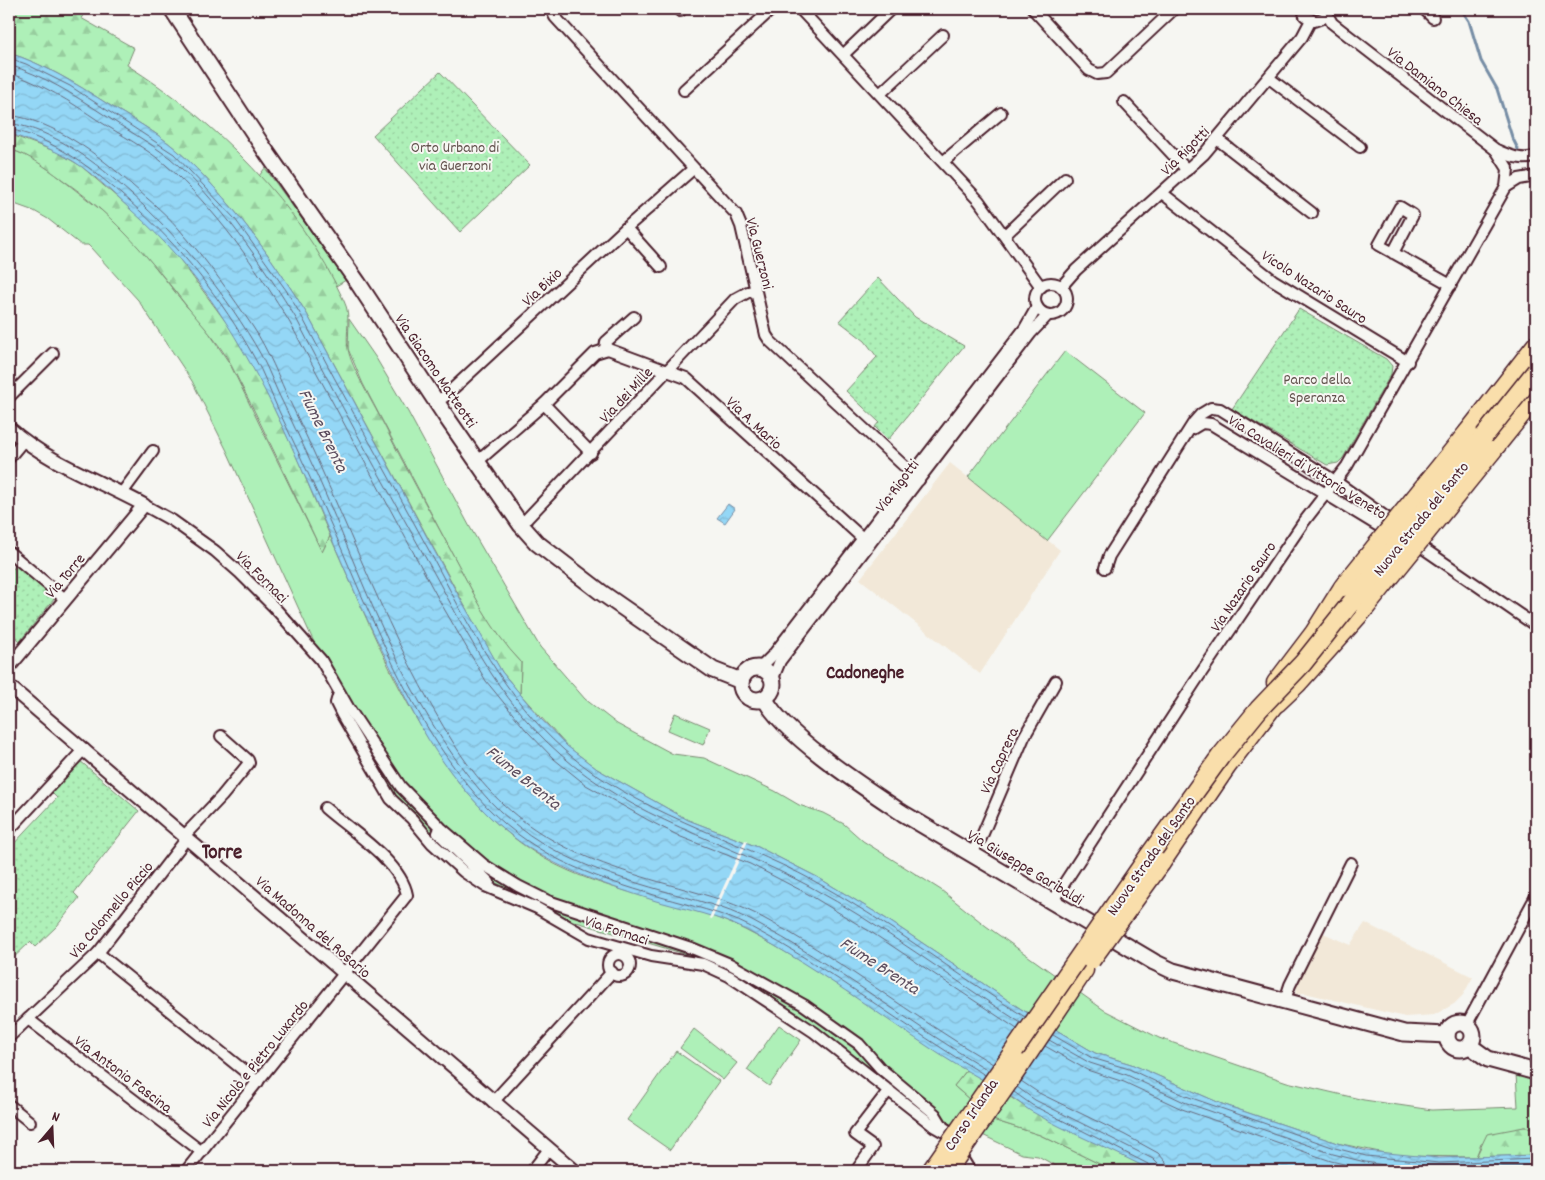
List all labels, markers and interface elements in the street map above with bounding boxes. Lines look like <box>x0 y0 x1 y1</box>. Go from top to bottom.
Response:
street label: Via Damiano Chiesa <box>1381 42 1488 132</box>
street label: Via Rigotti <box>1156 122 1216 182</box>
park label: Orto Urbano di via Guerzoni <box>411 137 499 178</box>
street label: Via Guerzoni <box>739 215 779 292</box>
street label: Vicolo Nazario Sauro <box>1256 245 1371 331</box>
street label: Via Bixio <box>517 263 568 313</box>
street label: Via Giacomo Matteotti <box>388 310 482 433</box>
street label: Via dei Mille <box>595 362 659 429</box>
park label: Parco della Speranza <box>1283 369 1351 410</box>
water label: Fiume Brenta <box>291 385 353 478</box>
street label: Via A. Mario <box>720 392 787 456</box>
street label: Via Cavalieri di Vittorio Veneto <box>1223 410 1390 526</box>
street label: Via Rigotti <box>870 455 926 518</box>
street label: Nuova Strada del Santo <box>1368 457 1476 582</box>
street label: Via Nazario Sauro <box>1205 537 1283 637</box>
street label: Via Fornaci <box>230 546 293 609</box>
street label: Via Torre <box>40 549 92 604</box>
district label: Cadoneghe <box>826 661 904 688</box>
street label: Via Caprera <box>975 724 1026 798</box>
water label: Fiume Brenta <box>480 741 566 818</box>
street label: Nuova Strada del Santo <box>1102 792 1202 921</box>
street label: Via Giuseppe Garibaldi <box>962 824 1087 912</box>
district label: Torre <box>202 839 242 869</box>
street label: Via Colonnello Piccio <box>64 857 160 964</box>
street label: Via Madonna del Rosario <box>250 871 375 985</box>
street label: Via Fornaci <box>581 910 651 953</box>
water label: Fiume Brenta <box>834 932 924 1003</box>
street label: Via Nicolò e Pietro Luxardo <box>197 996 315 1134</box>
street label: Via Antonio Fascina <box>69 1030 177 1120</box>
street label: Corso Irlanda <box>939 1074 1005 1156</box>
north arrow <box>28 1102 78 1152</box>
text: N <box>49 1107 62 1128</box>

